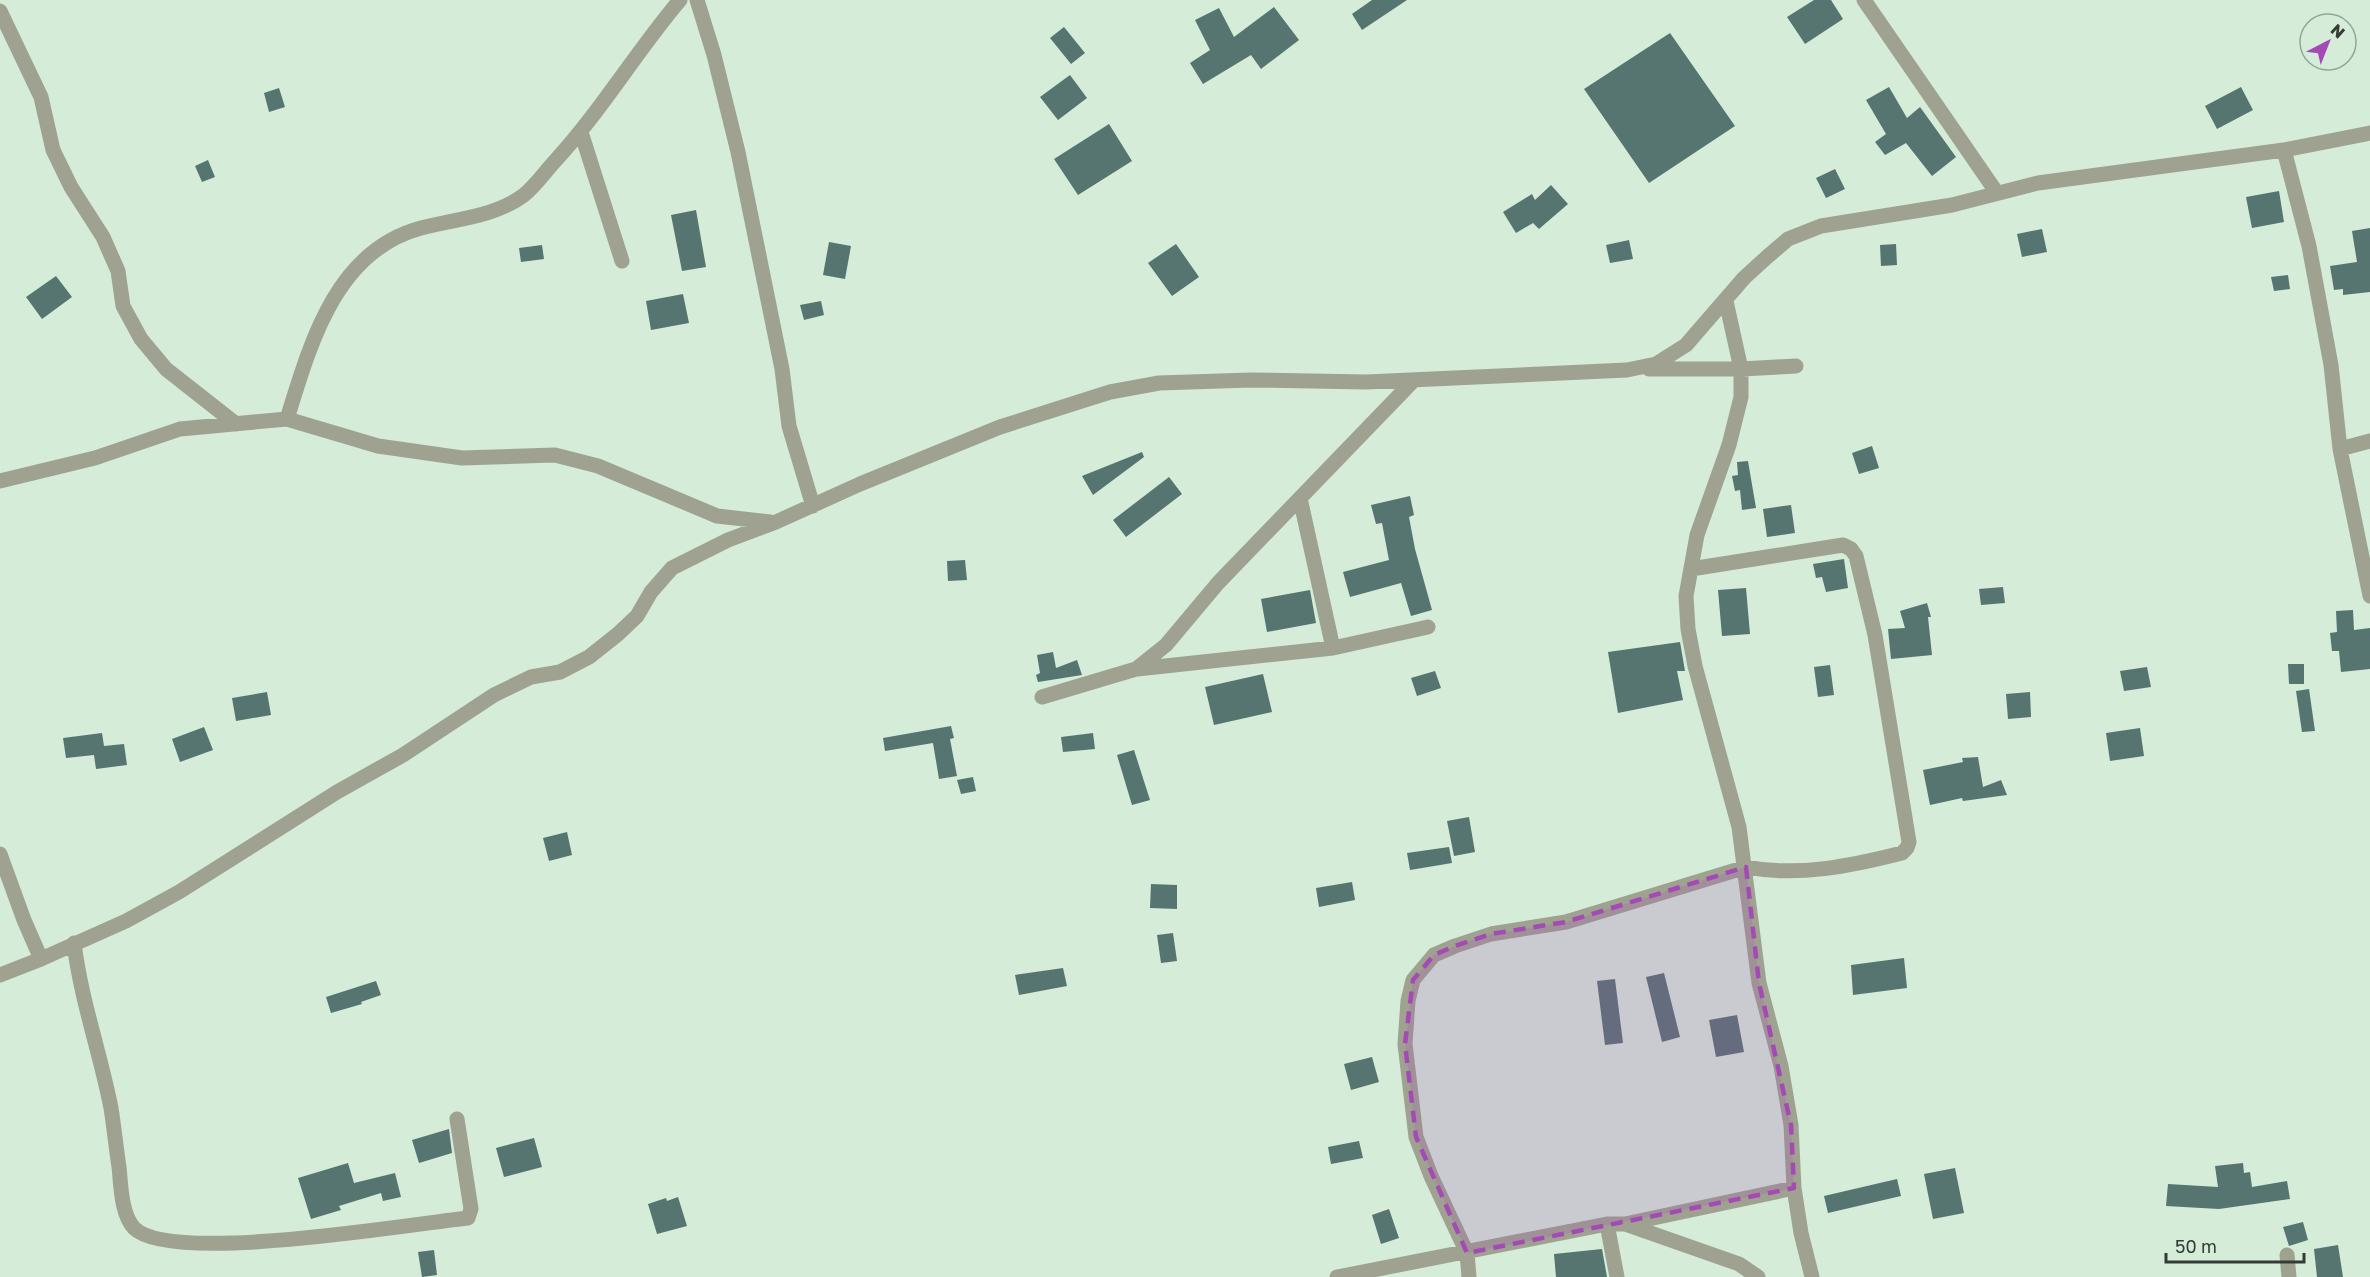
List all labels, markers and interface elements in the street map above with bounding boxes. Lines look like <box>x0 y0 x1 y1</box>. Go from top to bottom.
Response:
north arrow <box>2298 12 2358 72</box>
text: N <box>2327 19 2349 42</box>
scale bar <box>2166 1226 2304 1264</box>
text: 50 m <box>2175 1235 2217 1257</box>

